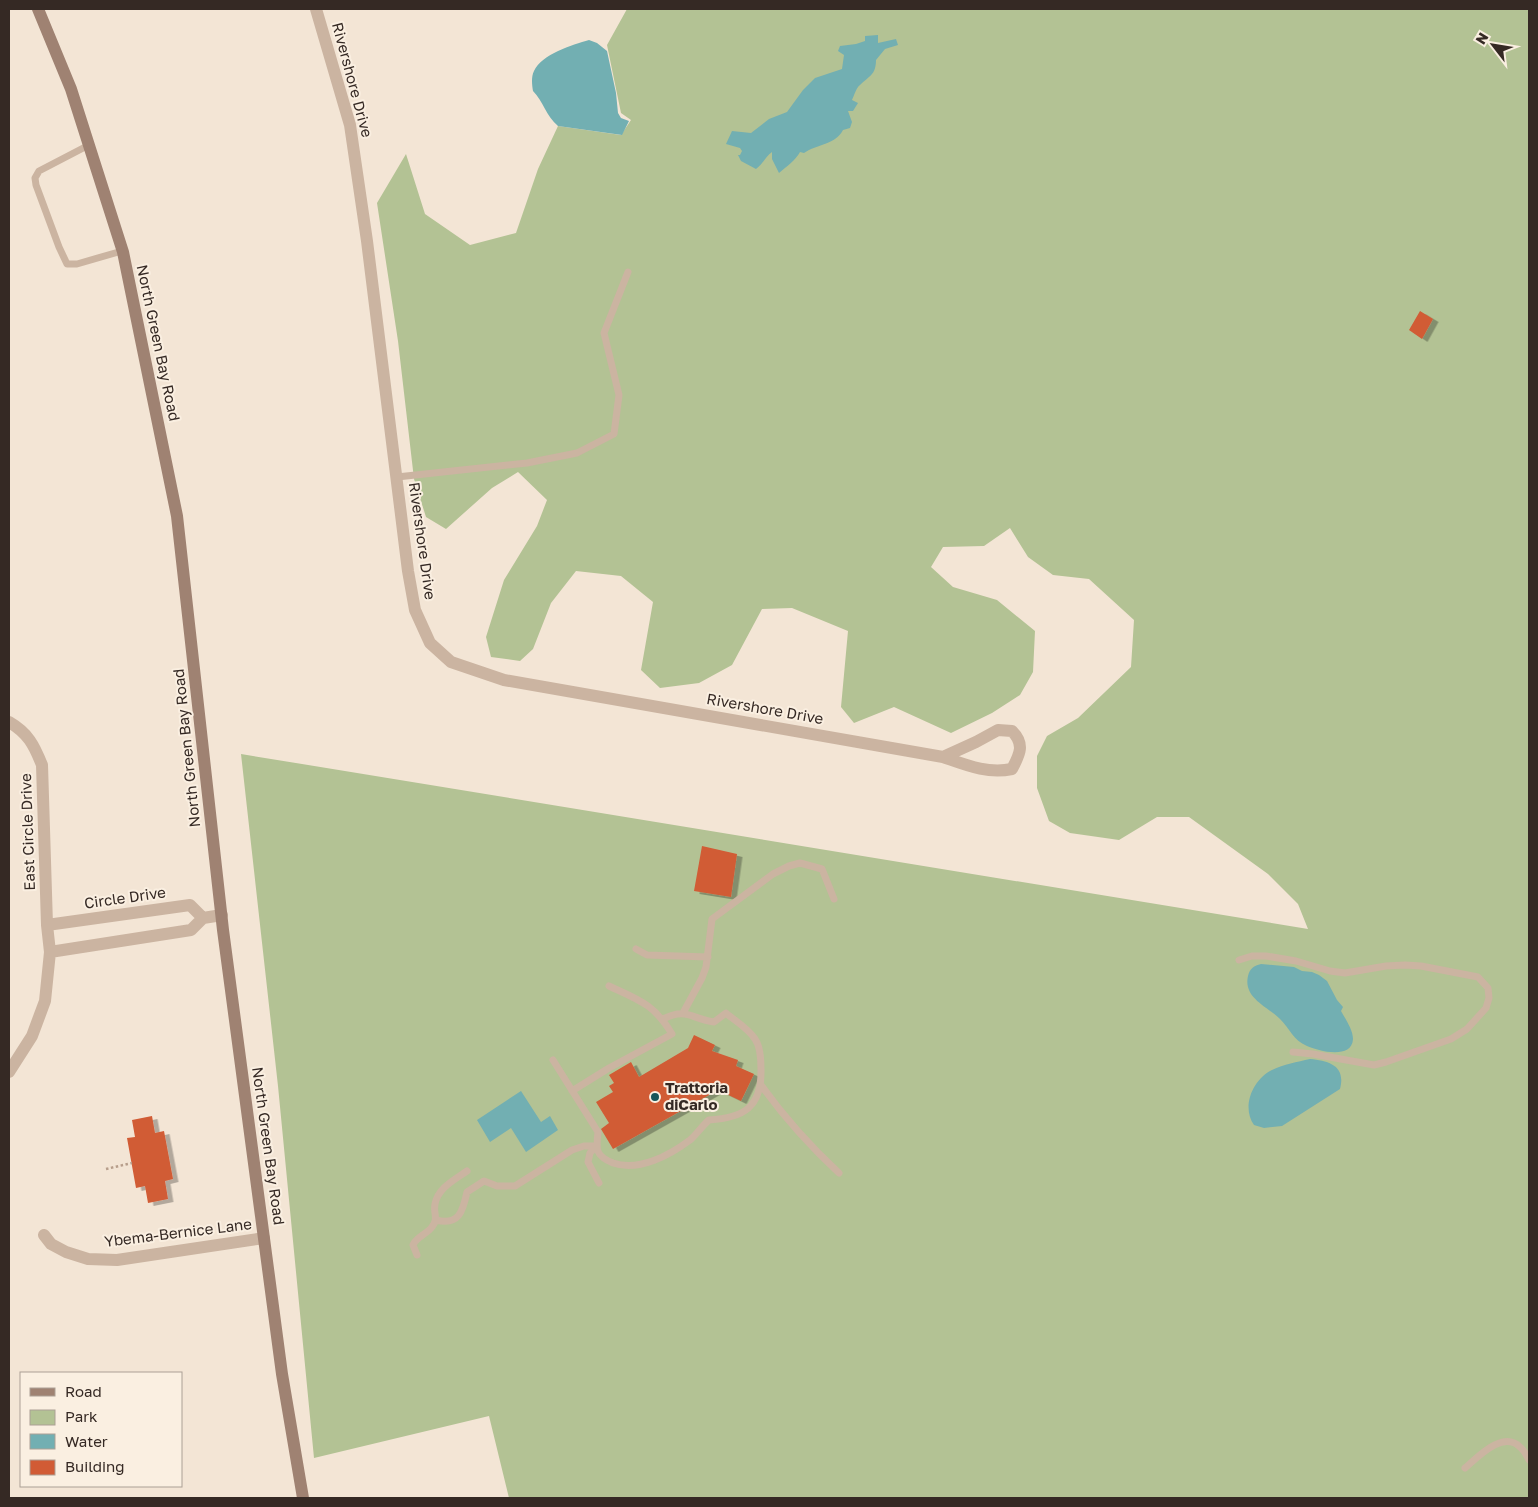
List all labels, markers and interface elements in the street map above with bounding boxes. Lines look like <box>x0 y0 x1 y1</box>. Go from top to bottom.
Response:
street label: Rivershore Drive <box>329 20 377 140</box>
north arrow <box>1468 20 1518 70</box>
text: N <box>1471 29 1491 47</box>
street label: North Green Bay Road <box>134 263 184 423</box>
street label: Rivershore Drive <box>406 481 440 601</box>
street label: North Green Bay Road <box>169 668 203 828</box>
street label: Rivershore Drive <box>705 689 825 727</box>
street label: East Circle Drive <box>16 773 38 891</box>
street label: Circle Drive <box>83 882 167 912</box>
street label: North Green Bay Road <box>249 1066 289 1226</box>
place label: Trattoria diCarlo <box>665 1078 728 1113</box>
marker: Trattoria diCarlo <box>649 1091 661 1103</box>
street label: Ybema-Bernice Lane <box>103 1214 253 1250</box>
legend <box>20 1372 182 1487</box>
text: Road <box>65 1382 102 1400</box>
text: Park <box>65 1407 98 1425</box>
text: Water <box>65 1432 108 1450</box>
text: Building <box>65 1457 125 1475</box>

